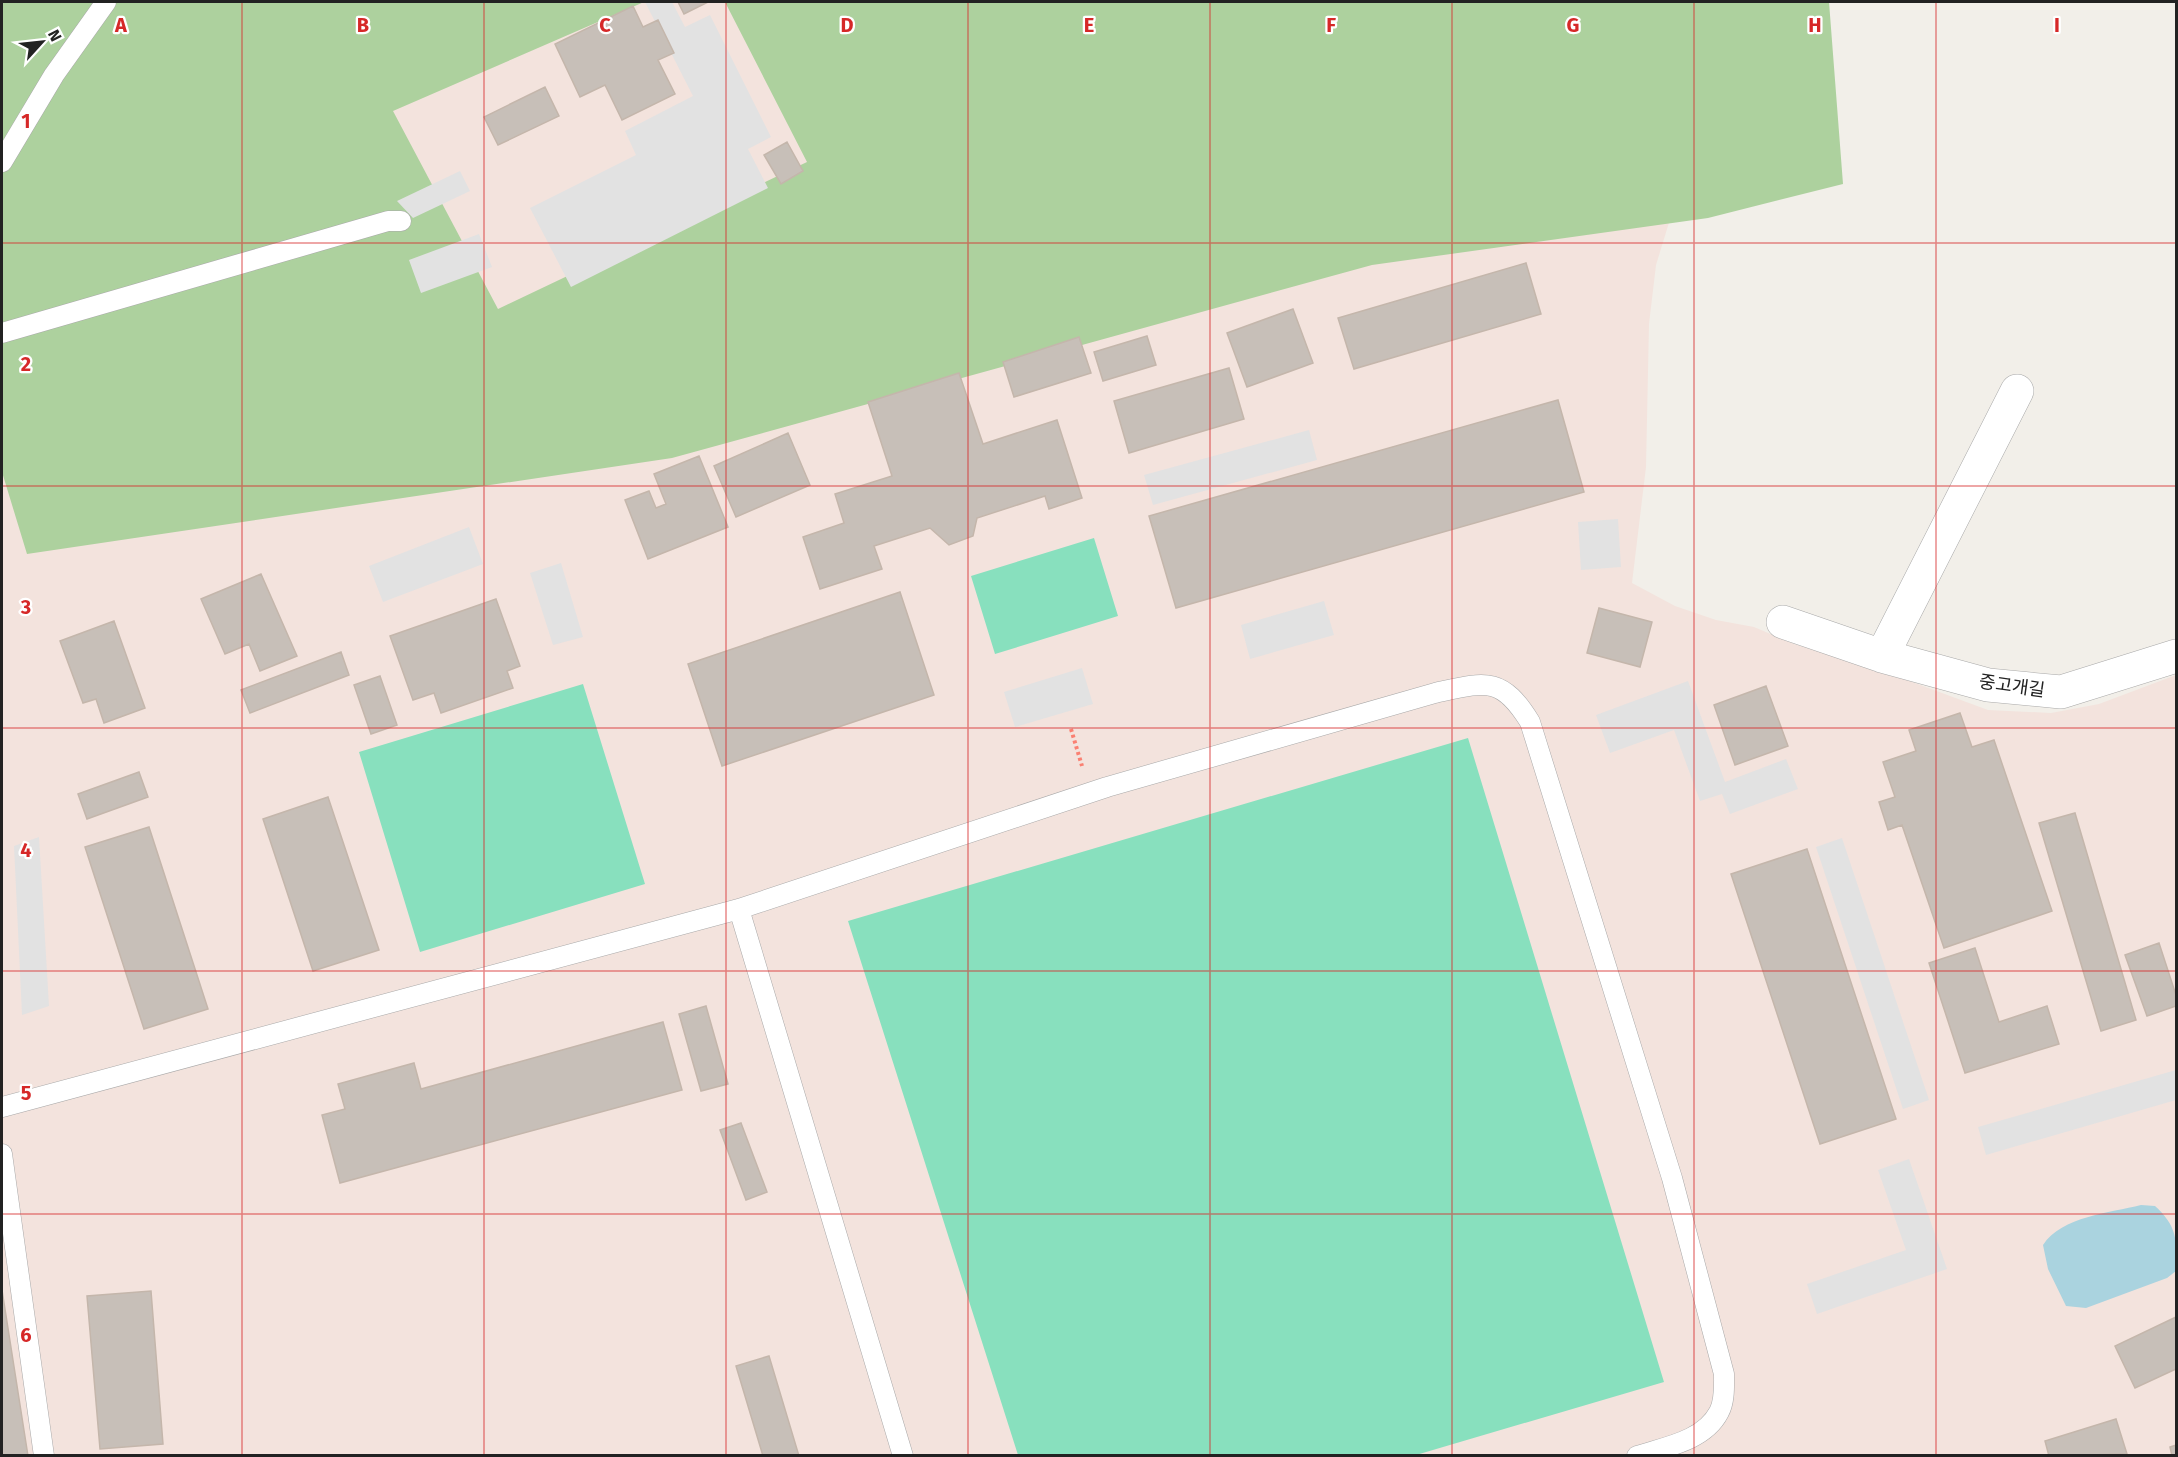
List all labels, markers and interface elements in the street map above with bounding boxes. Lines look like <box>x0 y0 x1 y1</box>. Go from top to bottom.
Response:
north arrow <box>12 12 72 72</box>
text: A <box>114 13 128 37</box>
text: B <box>357 13 369 37</box>
text: C <box>599 13 611 37</box>
text: D <box>840 13 854 37</box>
text: E <box>1084 13 1094 37</box>
text: F <box>1326 13 1336 37</box>
text: G <box>1567 13 1579 37</box>
text: H <box>1808 13 1822 37</box>
text: I <box>2054 13 2060 37</box>
text: N <box>44 26 66 44</box>
text: 1 <box>21 109 31 133</box>
text: 2 <box>21 352 31 376</box>
text: 3 <box>20 595 31 619</box>
street label: 중고개길 <box>1978 670 2046 702</box>
text: 4 <box>20 838 32 862</box>
text: 5 <box>21 1081 32 1105</box>
text: 6 <box>20 1323 32 1347</box>

